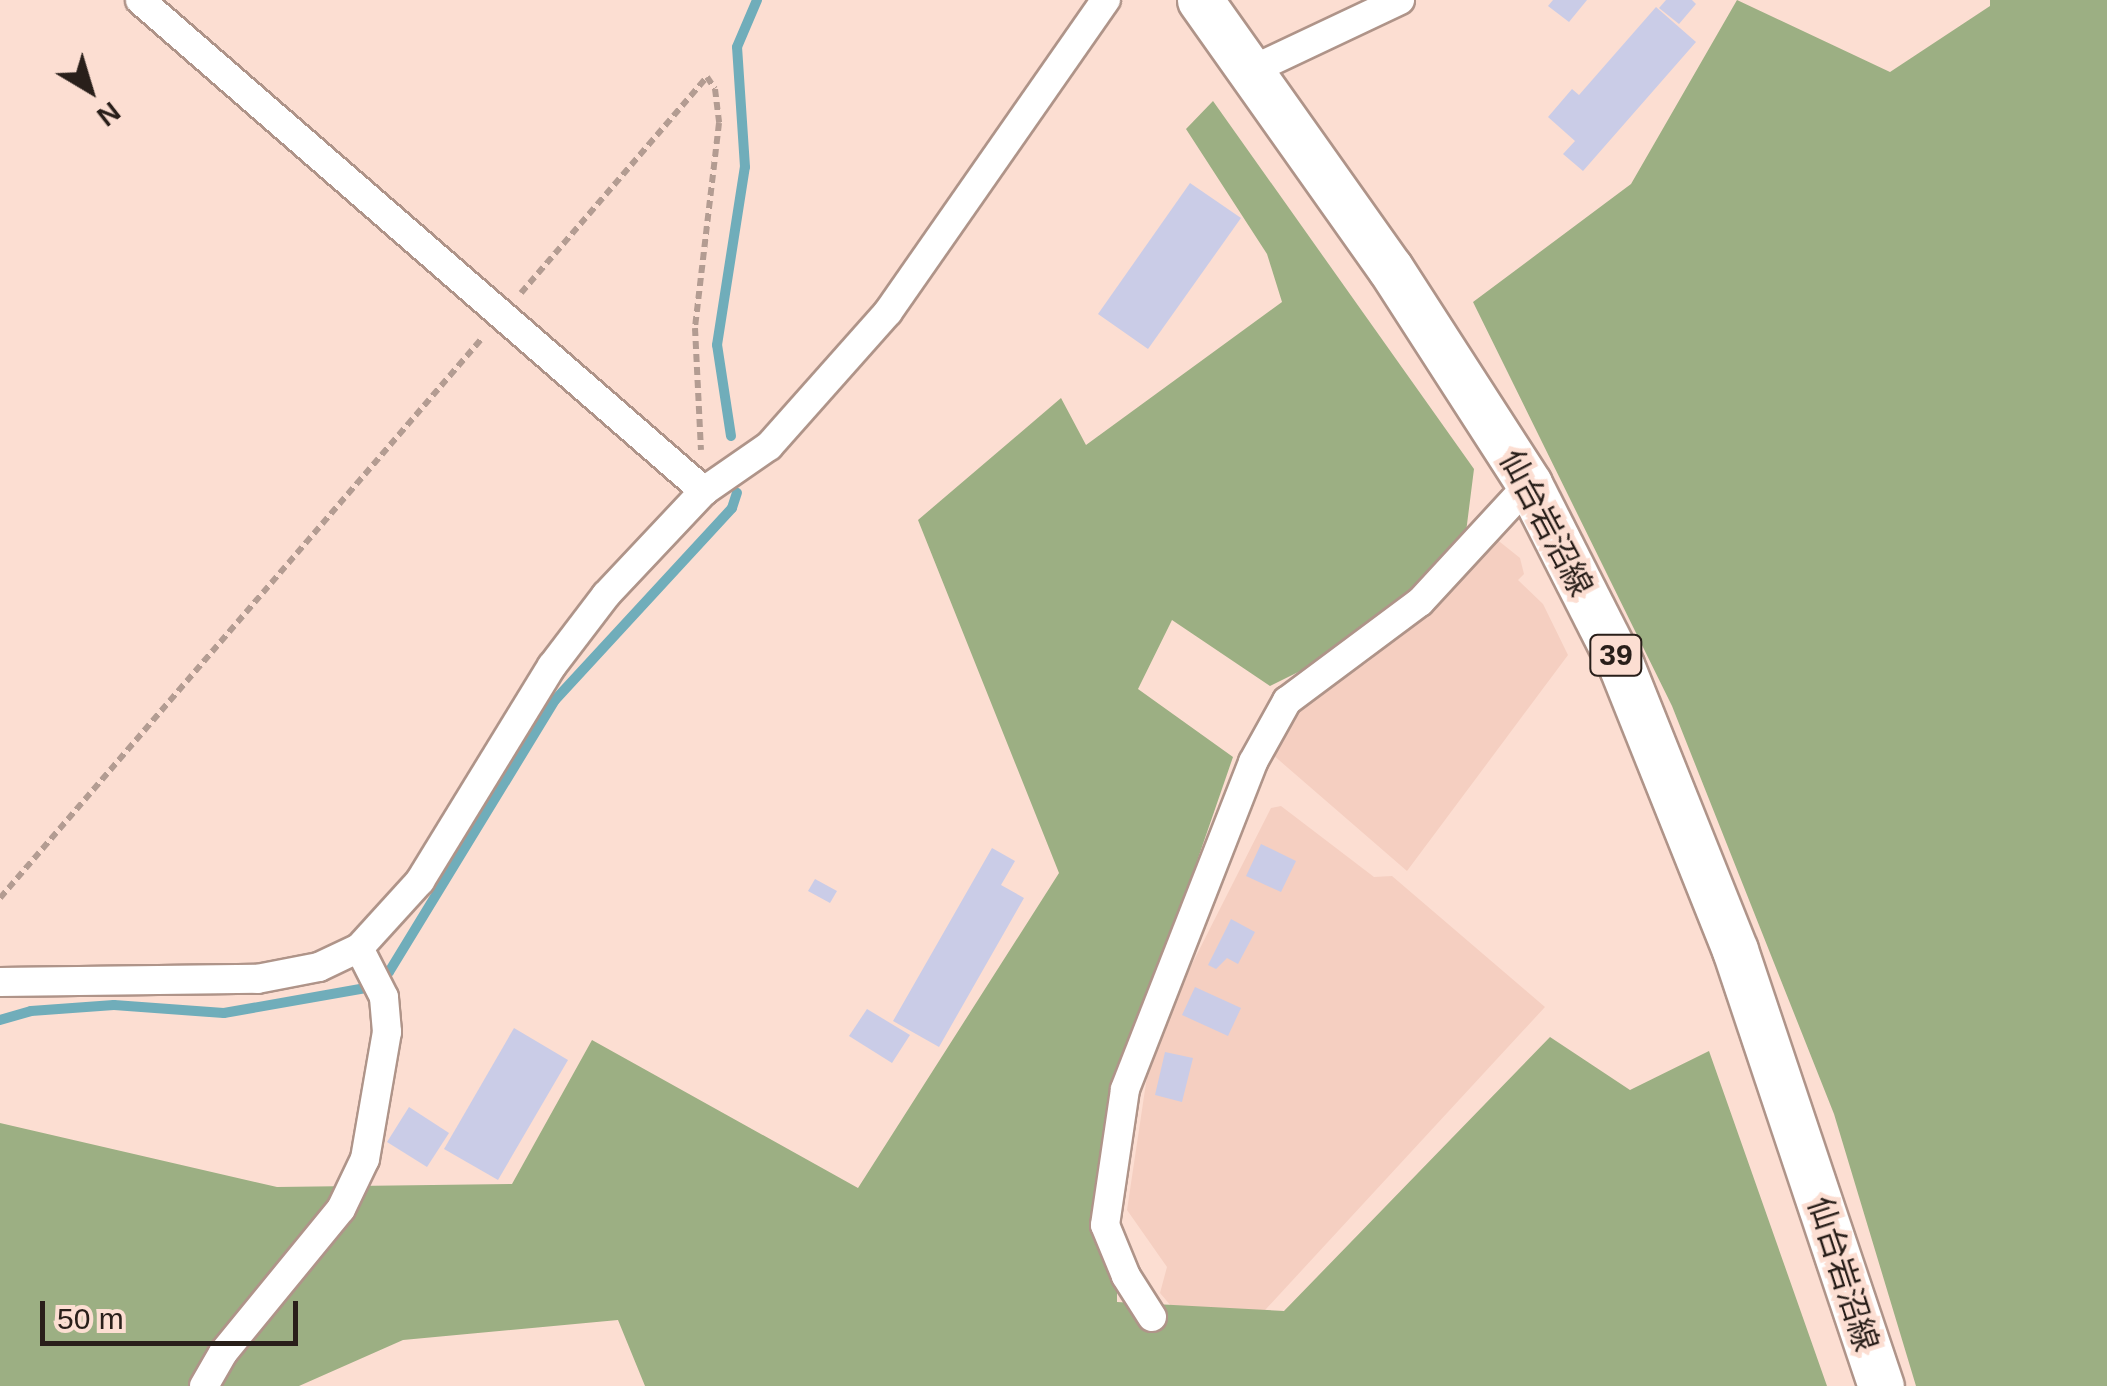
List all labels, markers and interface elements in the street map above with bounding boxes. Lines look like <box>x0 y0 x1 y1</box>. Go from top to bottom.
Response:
north arrow <box>40 40 140 140</box>
text: N <box>91 96 126 132</box>
street label: 仙台岩沼線 <box>1491 443 1601 603</box>
road number: 39 <box>1588 630 1644 680</box>
street label: 仙台岩沼線 <box>1800 1192 1886 1356</box>
scale bar <box>45 1281 302 1343</box>
text: 50 m <box>57 1302 124 1335</box>

